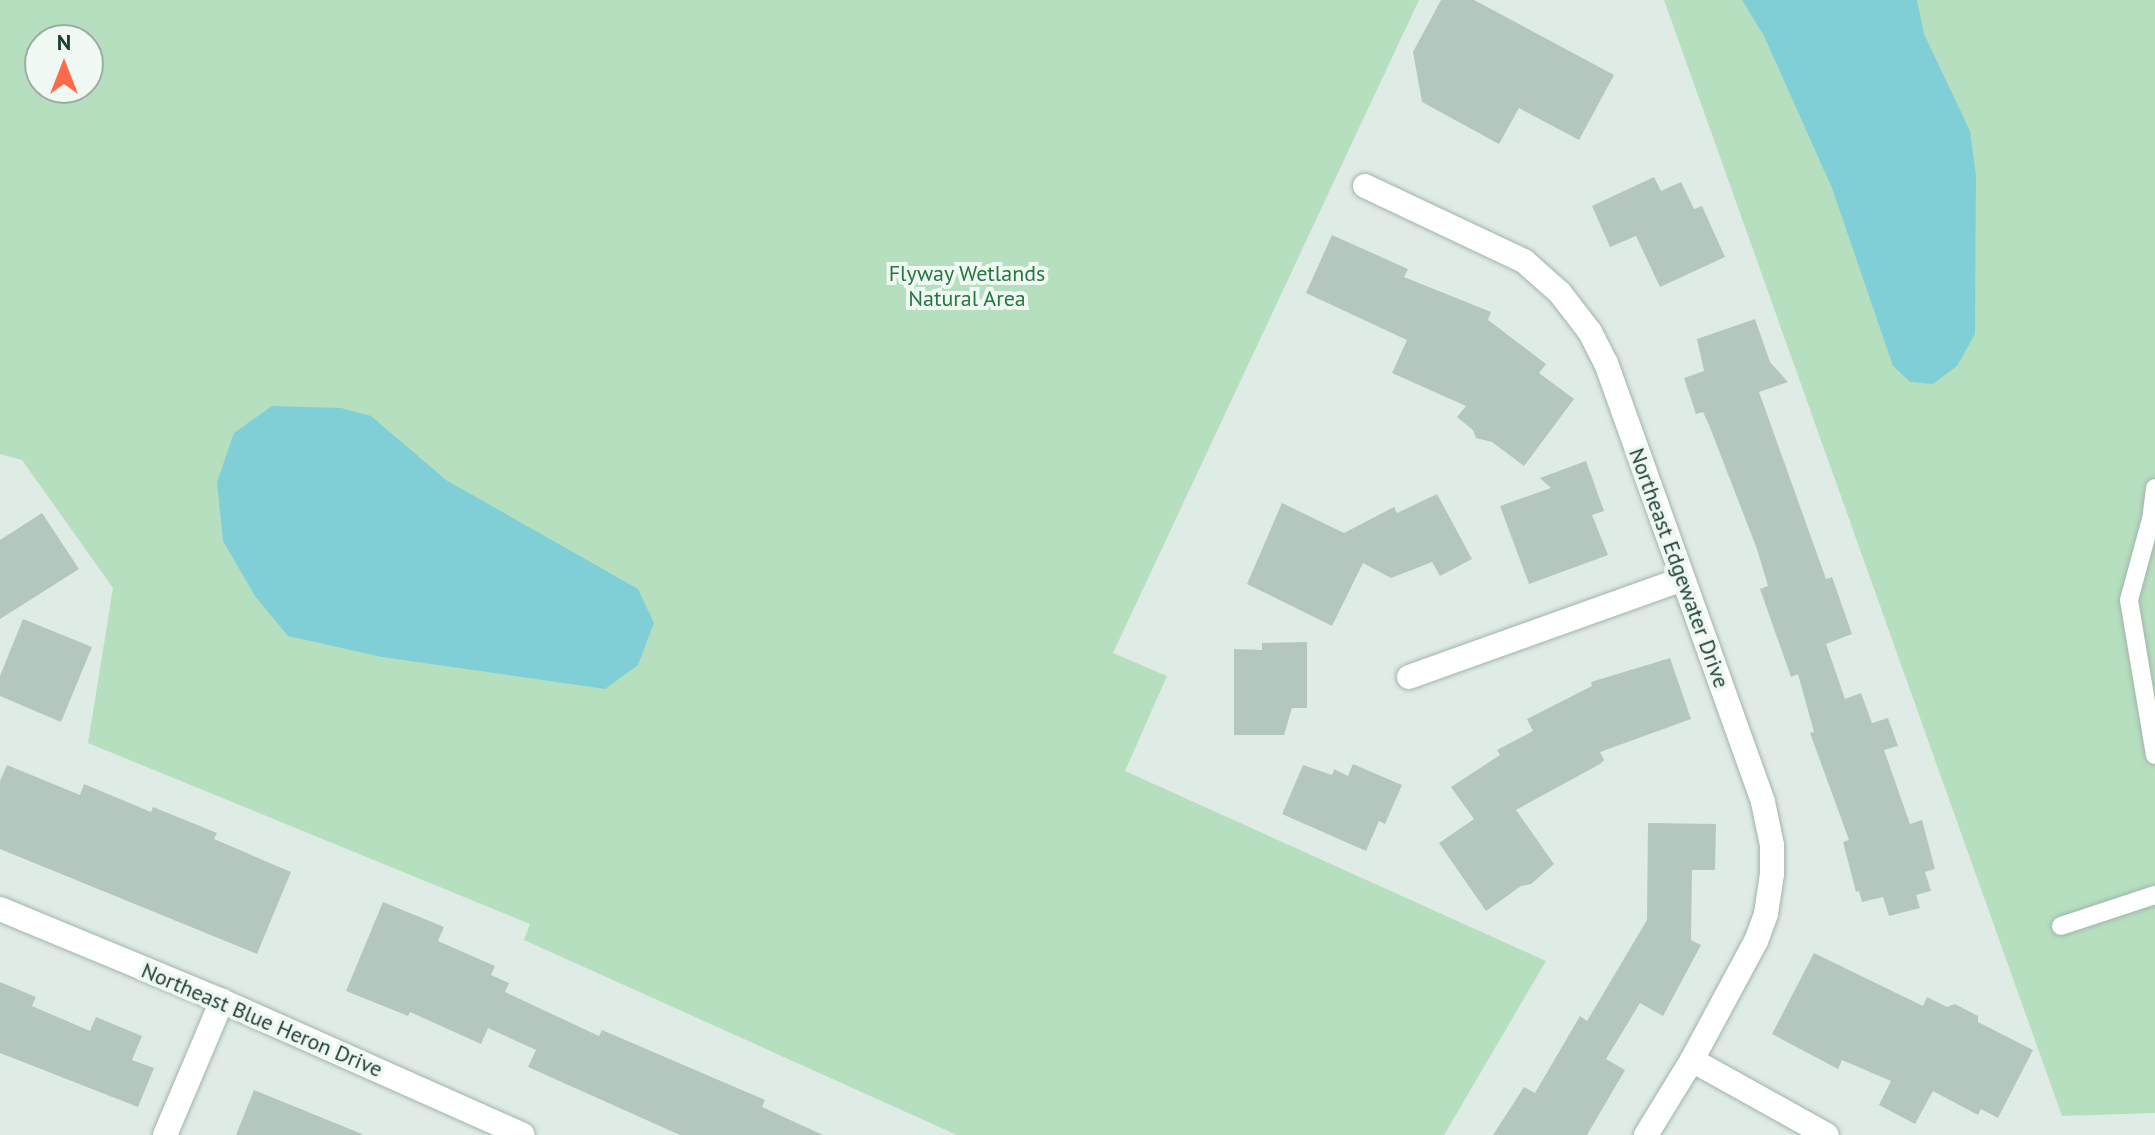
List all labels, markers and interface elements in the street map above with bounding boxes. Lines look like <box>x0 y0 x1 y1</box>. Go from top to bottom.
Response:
north arrow <box>24 24 104 104</box>
text: N <box>57 28 71 56</box>
park label: Flyway Wetlands Natural Area <box>888 260 1046 312</box>
street label: Northeast Edgewater Drive <box>1623 444 1735 692</box>
street label: Northeast Blue Heron Drive <box>137 957 387 1083</box>

